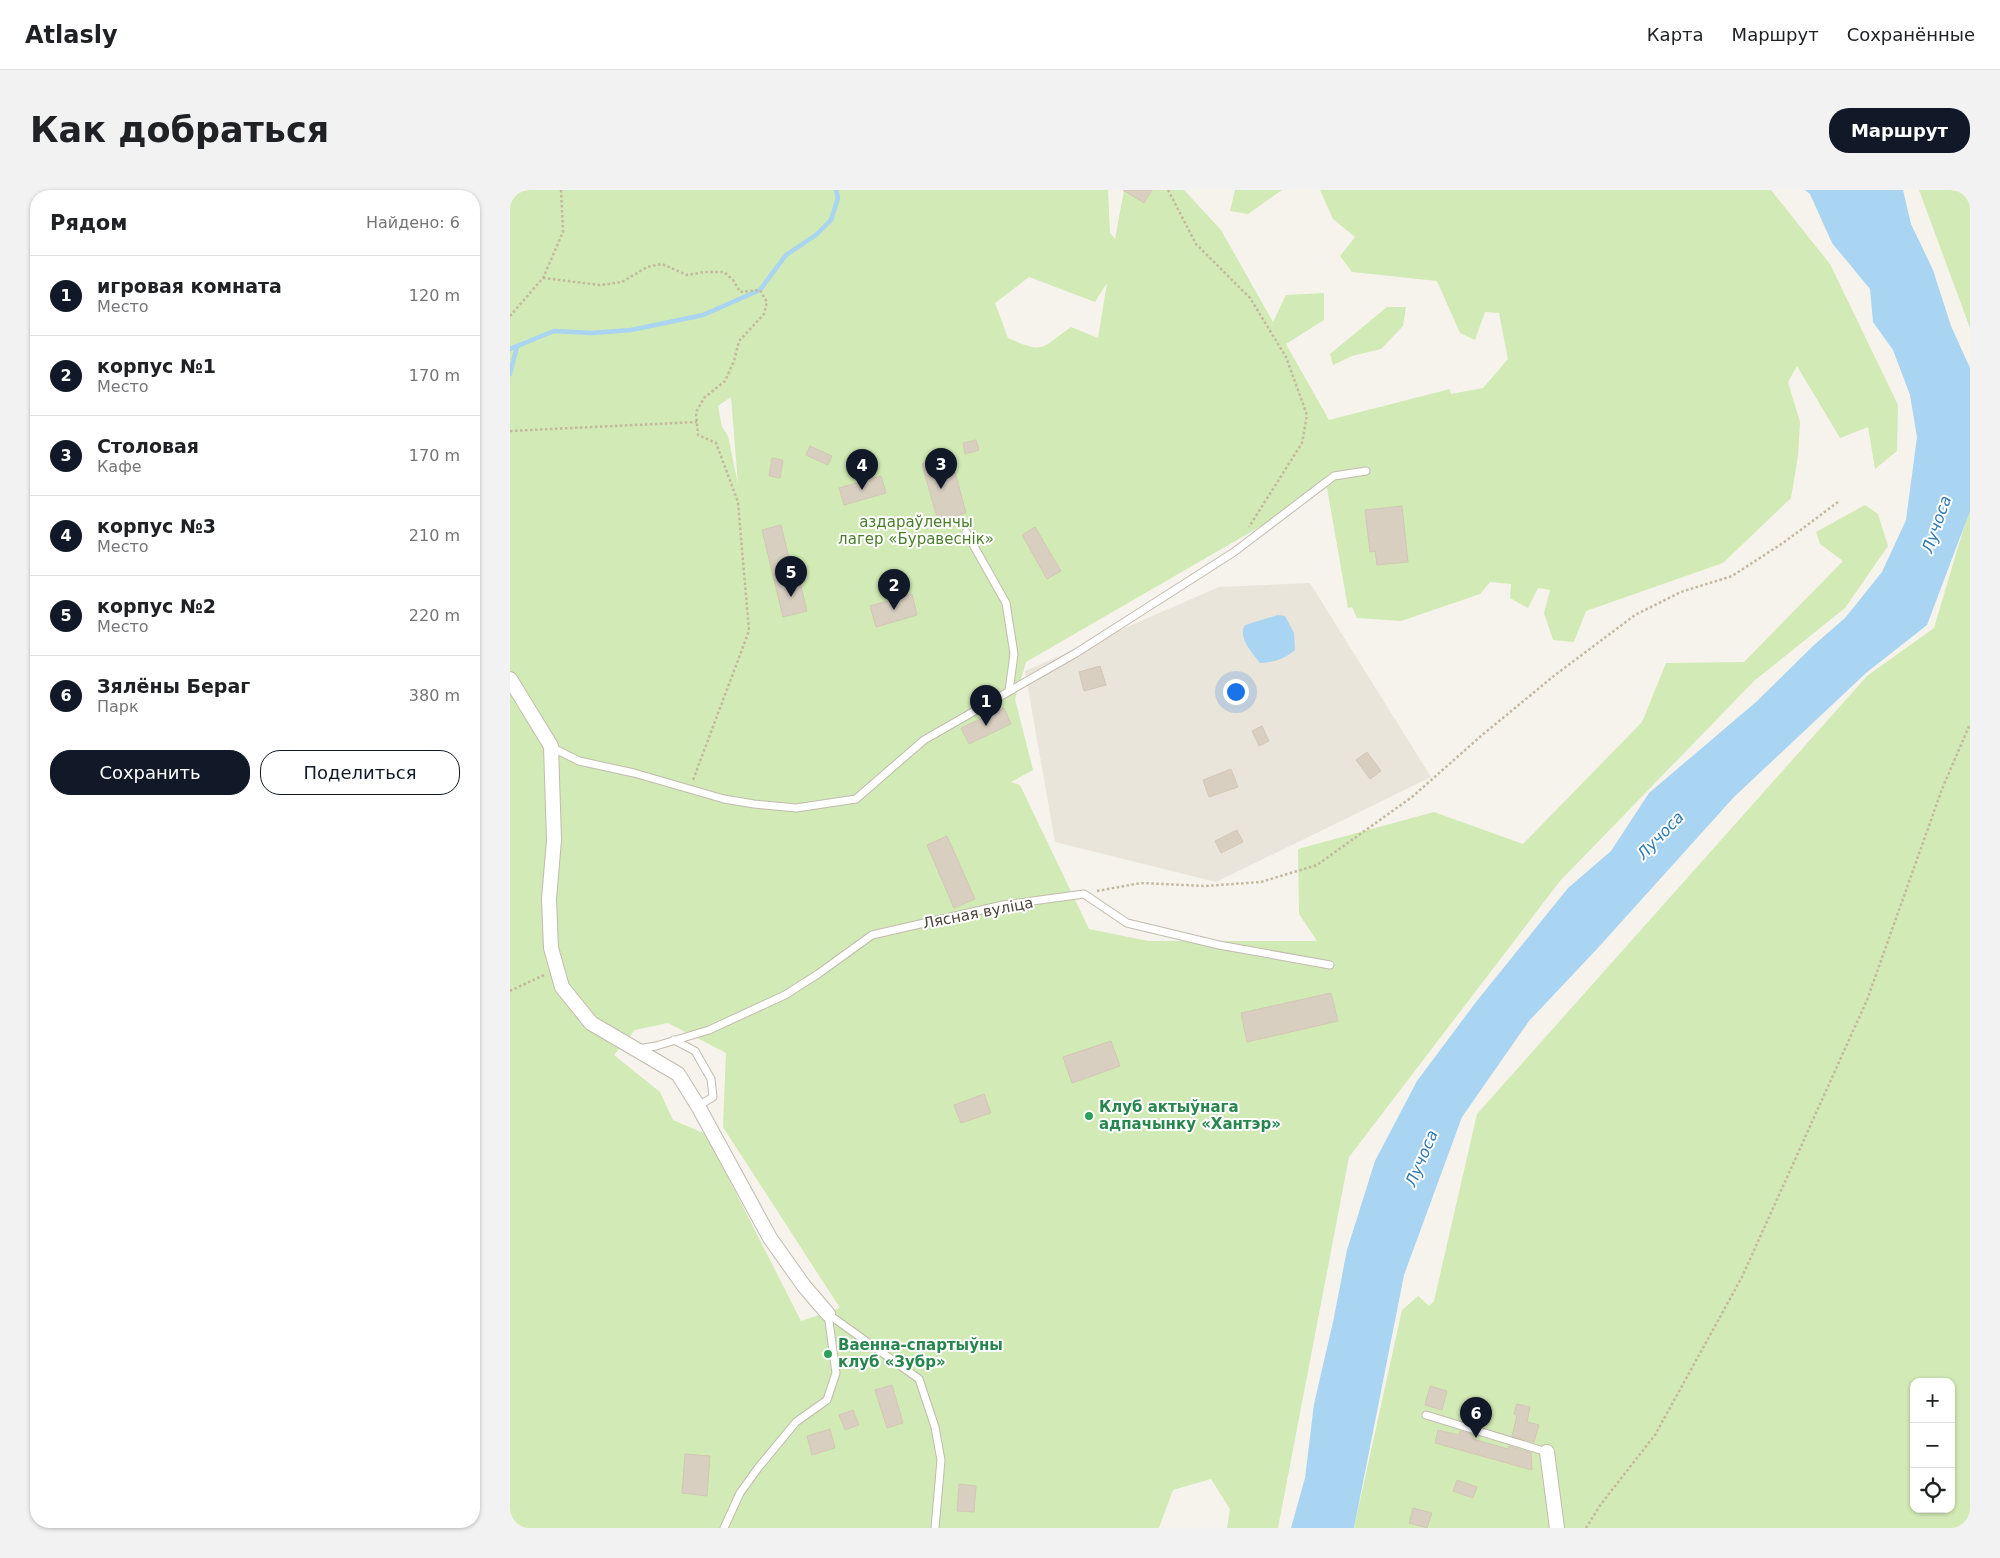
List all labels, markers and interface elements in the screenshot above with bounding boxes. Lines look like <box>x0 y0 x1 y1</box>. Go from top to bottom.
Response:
text: Atlasly <box>25 21 118 49</box>
text: Карта <box>1647 24 1704 45</box>
text: Маршрут <box>1732 24 1819 45</box>
text: Сохранённые <box>1847 24 1975 45</box>
button: Маршрут <box>1829 108 1970 153</box>
text: Как добраться <box>30 110 329 150</box>
text: Рядом <box>50 211 127 235</box>
text: Найдено: 6 <box>366 213 460 232</box>
text: игровая комната <box>97 275 282 297</box>
text: 1 <box>60 286 72 305</box>
text: 120 m <box>409 286 460 305</box>
text: Место <box>97 297 149 316</box>
text: корпус №1 <box>97 355 216 377</box>
text: 2 <box>60 366 72 385</box>
text: 170 m <box>409 366 460 385</box>
text: Место <box>97 377 149 396</box>
text: Столовая <box>97 435 199 457</box>
text: 3 <box>60 446 72 465</box>
text: 170 m <box>409 446 460 465</box>
pin: 3 <box>925 448 957 489</box>
pin: 4 <box>846 449 878 490</box>
text: Кафе <box>97 457 142 476</box>
water label: Лучоса <box>1918 493 1955 556</box>
park label: аздараўленчы лагер «Буравеснік» <box>838 513 994 548</box>
text: корпус №3 <box>97 515 216 537</box>
text: 4 <box>60 526 72 545</box>
text: 210 m <box>409 526 460 545</box>
text: Место <box>97 537 149 556</box>
pin: 5 <box>775 556 807 597</box>
pin: 2 <box>878 569 910 610</box>
text: корпус №2 <box>97 595 216 617</box>
text: 5 <box>60 606 72 625</box>
text: 220 m <box>409 606 460 625</box>
text: Место <box>97 617 149 636</box>
text: Зялёны Бераг <box>97 675 250 697</box>
your location <box>1223 679 1249 705</box>
pin: 1 <box>970 685 1002 726</box>
text: 6 <box>60 686 72 705</box>
text: 380 m <box>409 686 460 705</box>
text: Парк <box>97 697 139 716</box>
button: Сохранить <box>50 750 250 795</box>
button: Поделиться <box>260 750 460 795</box>
water label: Лучоса <box>1632 807 1688 864</box>
street label: Лясная вуліца <box>921 893 1035 933</box>
place label: Клуб актыўнага адпачынку «Хантэр» <box>1099 1098 1281 1133</box>
marker: Клуб актыўнага адпачынку «Хантэр» <box>1083 1110 1095 1122</box>
water label: Лучоса <box>1401 1127 1442 1190</box>
place label: Ваенна-спартыўны клуб «Зубр» <box>838 1336 1003 1371</box>
marker: Ваенна-спартыўны клуб «Зубр» <box>822 1348 834 1360</box>
map controls <box>1910 1378 1955 1513</box>
button: + <box>1910 1378 1955 1423</box>
pin: 6 <box>1460 1397 1492 1438</box>
button: − <box>1910 1423 1955 1468</box>
button: locate <box>1910 1468 1955 1513</box>

